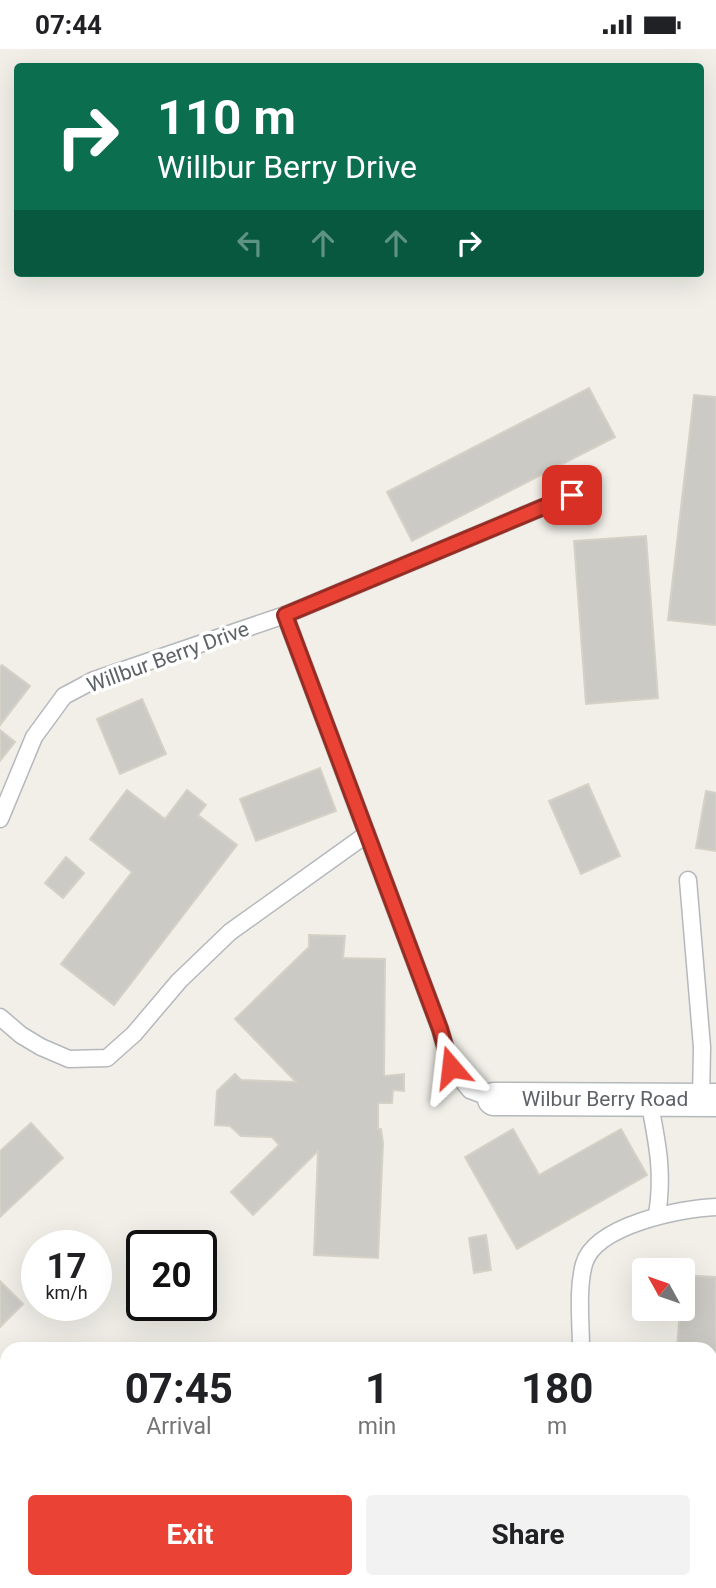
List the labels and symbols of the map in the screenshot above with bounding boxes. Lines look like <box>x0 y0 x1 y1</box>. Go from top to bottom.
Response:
pin <box>542 465 602 525</box>
street label: Willbur Berry Drive <box>84 617 252 697</box>
position arrow <box>414 1030 488 1104</box>
street label: Wilbur Berry Road <box>522 1087 688 1111</box>
speed limit sign: 20 <box>126 1230 217 1321</box>
north arrow <box>632 1258 695 1321</box>

